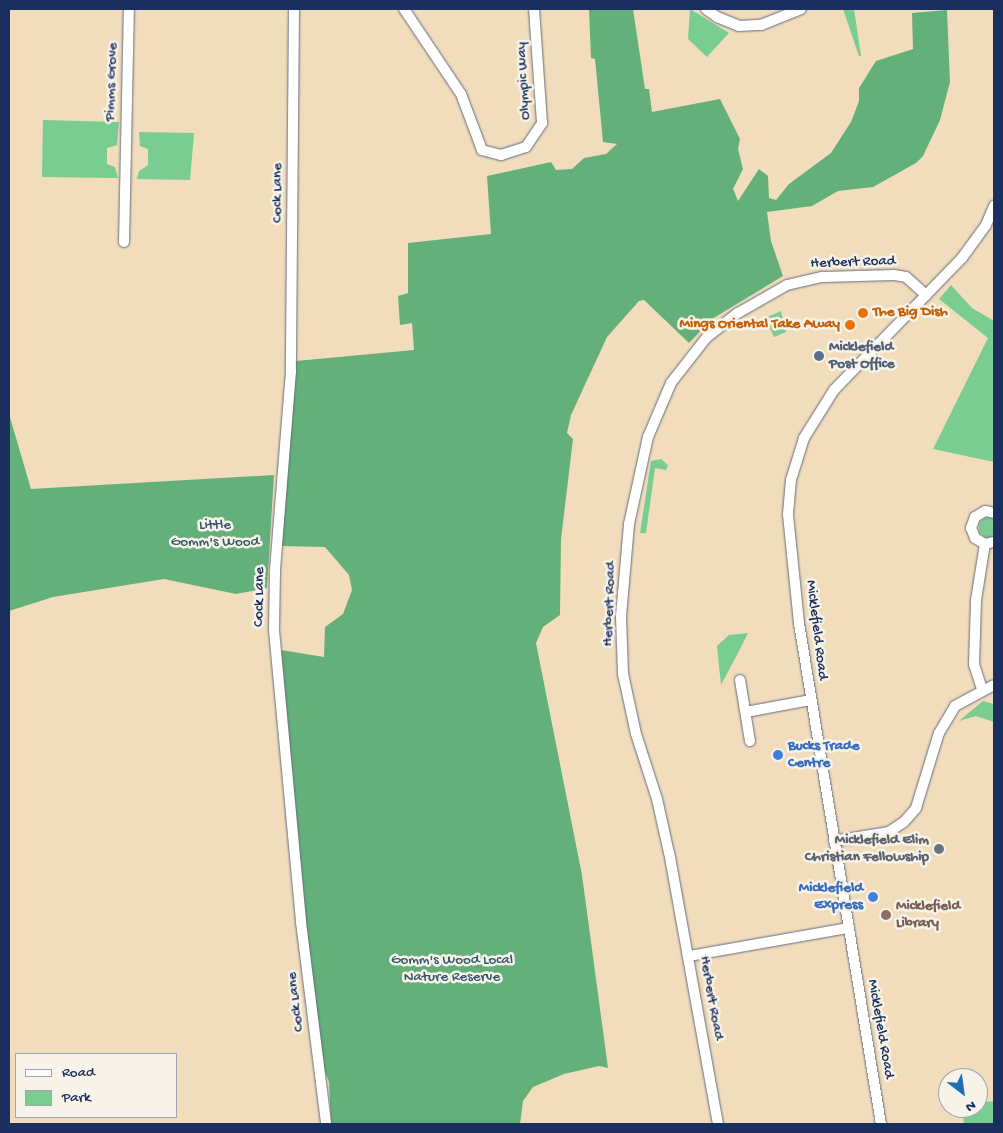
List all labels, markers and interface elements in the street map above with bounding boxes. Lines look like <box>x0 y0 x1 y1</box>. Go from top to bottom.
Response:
street label: Pimms Grove <box>102 42 122 122</box>
street label: Olympic Way <box>513 42 535 120</box>
street label: Cock Lane <box>269 163 287 223</box>
street label: Herbert Road <box>810 253 896 273</box>
place label: The Big Dish <box>873 304 948 322</box>
marker: The Big Dish <box>857 307 869 319</box>
place label: Mings Oriental Take Away <box>680 316 840 334</box>
marker: Mings Oriental Take Away <box>844 319 856 331</box>
place label: Micklefield Post Office <box>829 338 895 373</box>
marker: Micklefield Post Office <box>813 350 825 362</box>
park label: Little Gomm's Wood <box>171 516 259 551</box>
street label: Herbert Road <box>600 561 620 647</box>
street label: Cock Lane <box>250 567 270 627</box>
street label: Micklefield Road <box>801 579 831 681</box>
place label: Bucks Trade Centre <box>788 737 860 772</box>
marker: Bucks Trade Centre <box>772 749 784 761</box>
place label: Micklefield Elim Christian Fellowship <box>805 831 929 866</box>
marker: Micklefield Elim Christian Fellowship <box>933 843 945 855</box>
place label: Micklefield Express <box>799 879 863 914</box>
marker: Micklefield Express <box>867 891 879 903</box>
place label: Micklefield Library <box>896 897 960 932</box>
marker: Micklefield Library <box>880 909 892 921</box>
park label: Gomm's Wood Local Nature Reserve <box>391 951 513 986</box>
street label: Herbert Road <box>695 955 727 1041</box>
street label: Cock Lane <box>283 971 309 1033</box>
street label: Micklefield Road <box>862 978 898 1080</box>
legend <box>15 1053 178 1118</box>
text: Road <box>62 1064 95 1082</box>
north arrow <box>938 1068 988 1118</box>
text: Park <box>62 1089 91 1107</box>
text: N <box>962 1096 978 1115</box>

